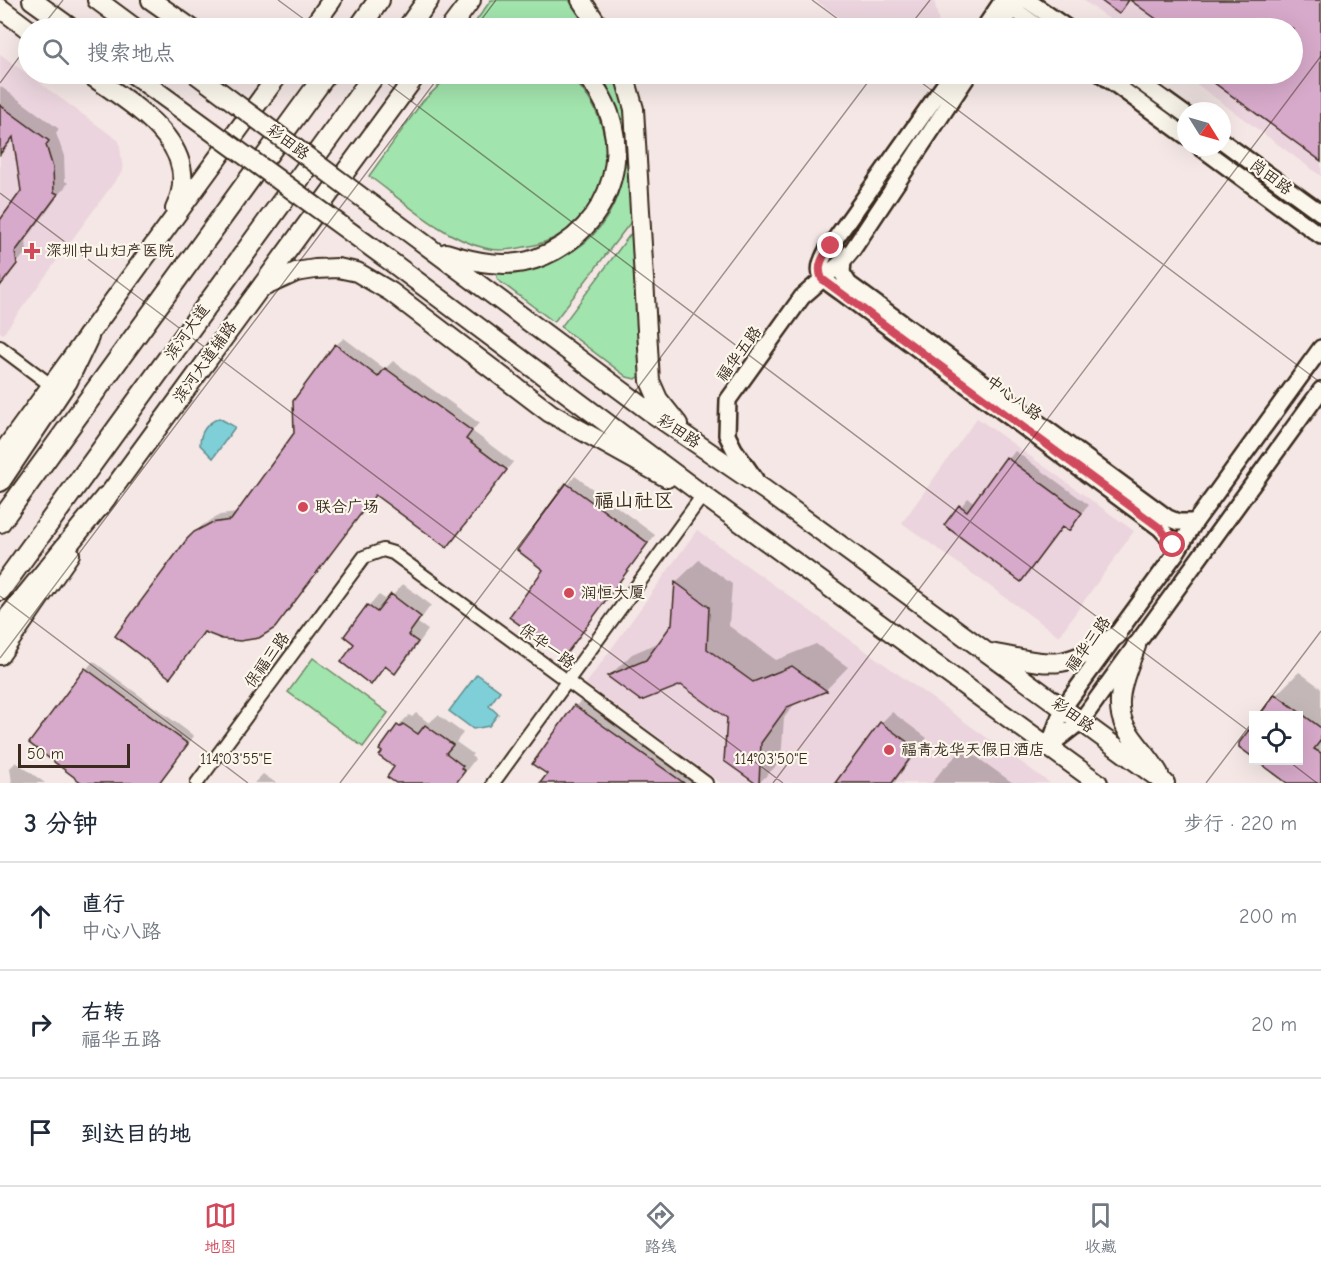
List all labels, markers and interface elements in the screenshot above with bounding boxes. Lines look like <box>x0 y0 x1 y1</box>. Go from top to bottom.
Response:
search box <box>18 18 1303 84</box>
icon: search <box>39 35 72 68</box>
text: 搜索地点 <box>87 40 175 66</box>
north arrow <box>1177 102 1231 156</box>
street label: 彩田路 <box>263 120 313 164</box>
street label: 岗田路 <box>1246 155 1296 199</box>
route end <box>817 232 843 258</box>
marker: 深圳中山妇产医院 <box>23 242 41 260</box>
place label: 深圳中山妇产医院 <box>46 242 174 260</box>
street label: 滨河大道 <box>161 301 213 363</box>
street label: 滨河大道辅路 <box>170 318 240 406</box>
street label: 福华五路 <box>713 323 765 385</box>
street label: 中心八路 <box>983 372 1045 424</box>
street label: 彩田路 <box>654 410 704 452</box>
district label: 福山社区 <box>594 489 674 512</box>
place label: 联合广场 <box>315 498 379 516</box>
marker: 联合广场 <box>296 500 310 514</box>
route start <box>1159 531 1185 557</box>
place label: 润恒大厦 <box>581 584 645 602</box>
marker: 润恒大厦 <box>562 586 576 600</box>
street label: 福华三路 <box>1062 613 1114 675</box>
street label: 保华一路 <box>516 620 578 672</box>
street label: 保福三路 <box>241 629 293 691</box>
street label: 彩田路 <box>1048 694 1098 736</box>
map controls <box>1249 711 1303 765</box>
button: locate <box>1249 711 1303 765</box>
scale bar <box>18 741 130 768</box>
place label: 福青龙华天假日酒店 <box>901 741 1045 759</box>
marker: 福青龙华天假日酒店 <box>882 743 896 757</box>
text: 50 m <box>27 745 64 763</box>
text: 114°03'55"E <box>200 750 272 768</box>
text: 114°03'50"E <box>735 750 807 768</box>
text: 3 分钟 <box>24 809 98 839</box>
text: 步行 · 220 m <box>1184 812 1297 835</box>
text: 直行 <box>81 891 125 917</box>
icon: ahead <box>24 900 57 933</box>
text: 200 m <box>1239 905 1297 928</box>
text: 中心八路 <box>81 920 161 943</box>
text: 右转 <box>81 999 125 1025</box>
icon: right <box>24 1008 57 1041</box>
text: 20 m <box>1251 1013 1297 1036</box>
text: 福华五路 <box>81 1028 161 1051</box>
icon: arrive <box>24 1116 57 1149</box>
text: 到达目的地 <box>81 1121 191 1147</box>
tab: 地图 <box>204 1199 237 1257</box>
tab: 路线 <box>644 1199 677 1257</box>
tab: 收藏 <box>1084 1199 1117 1257</box>

